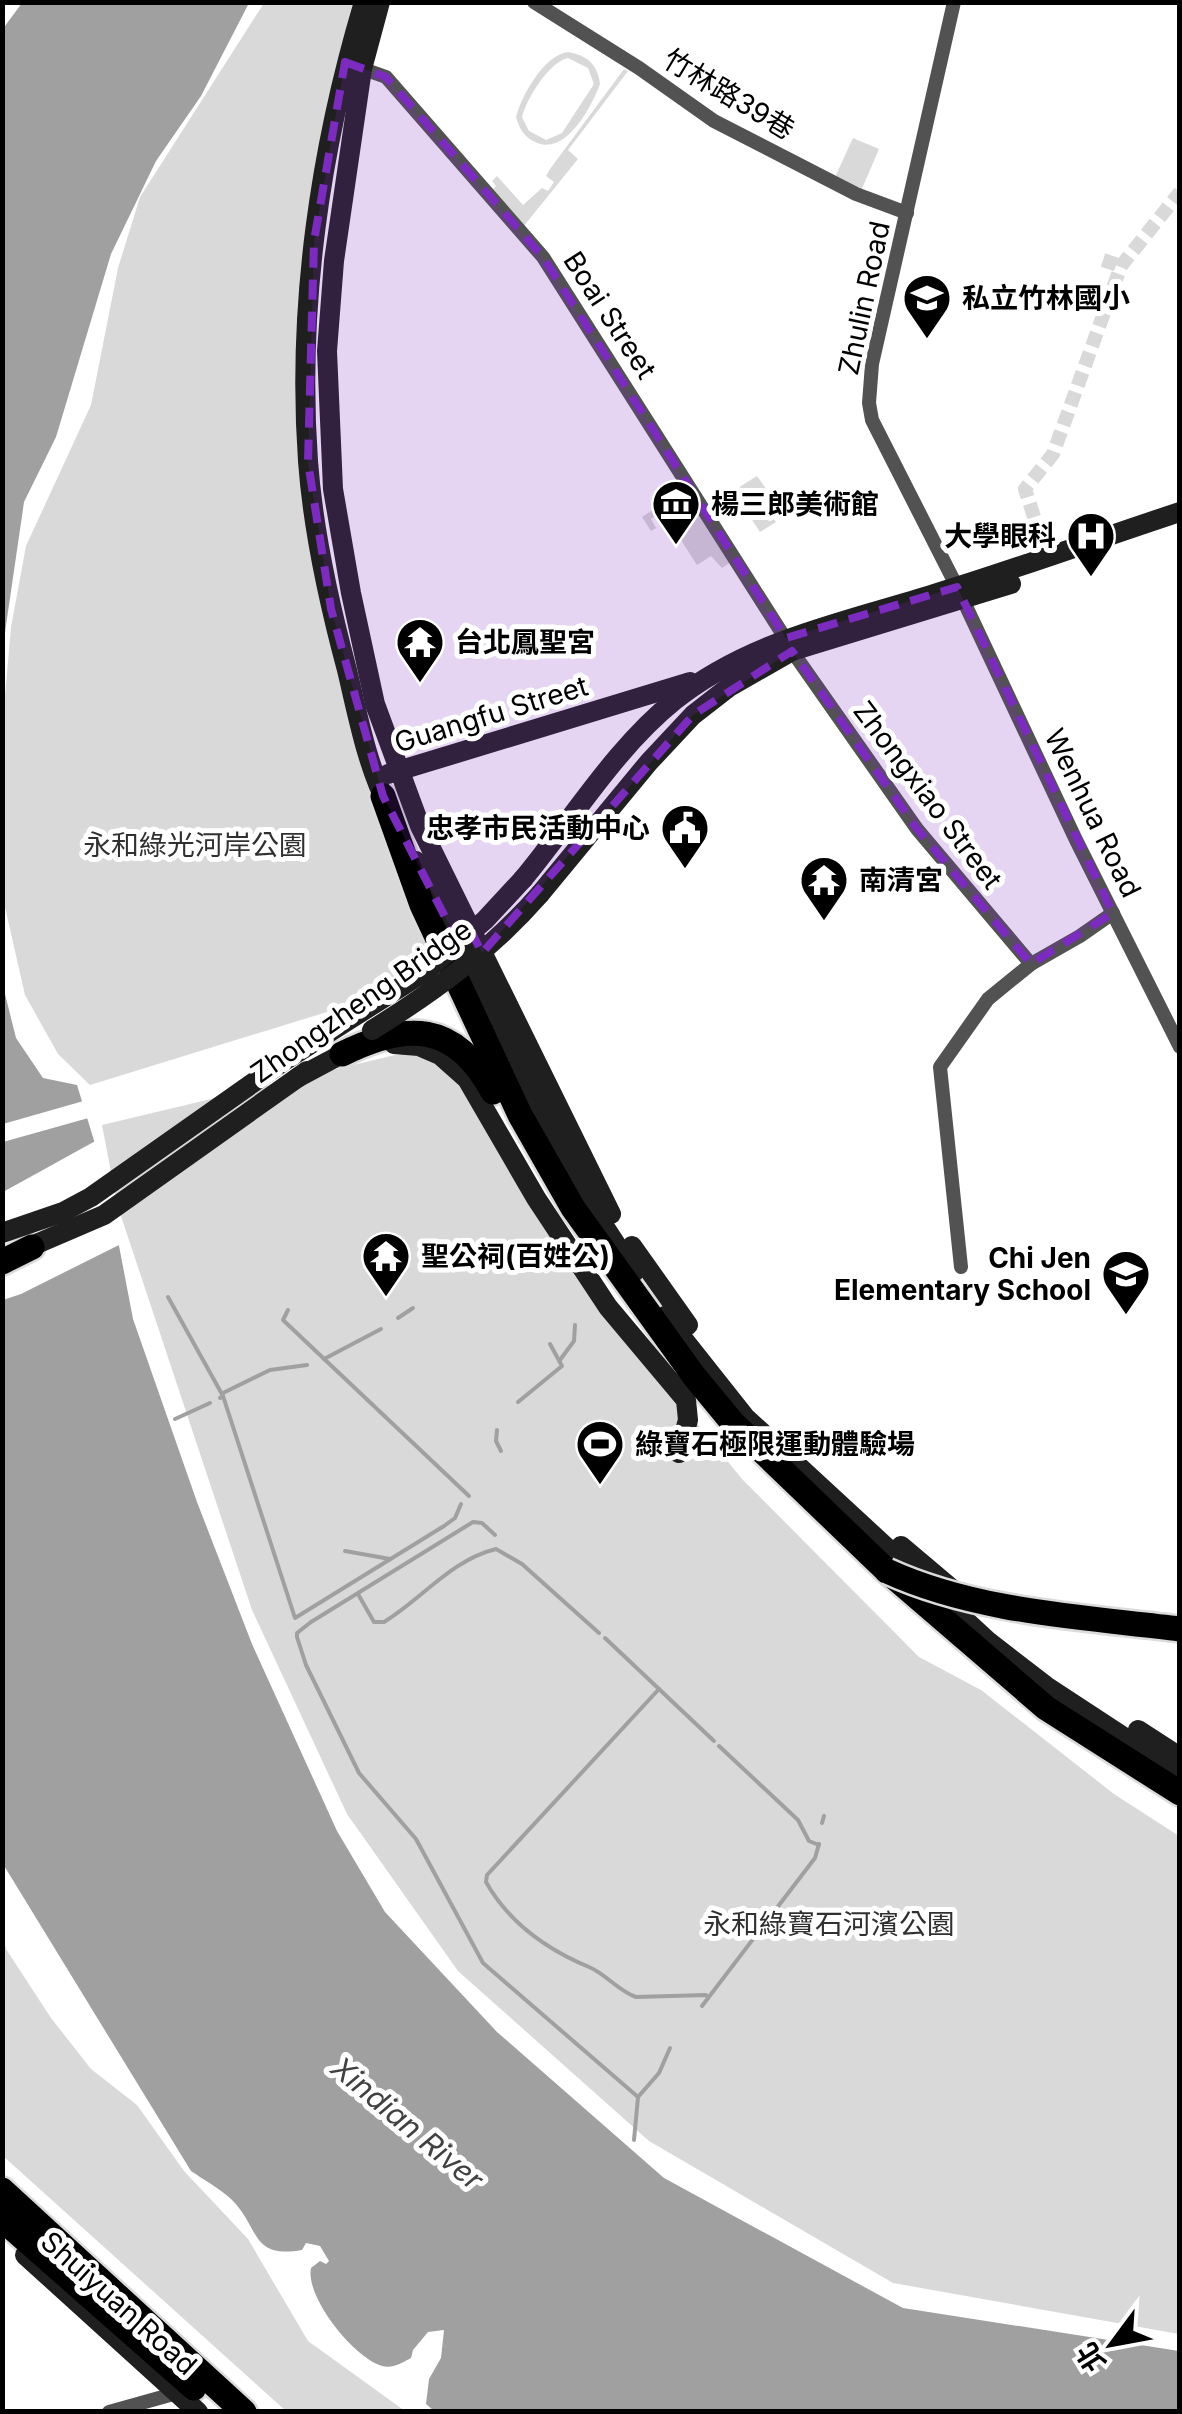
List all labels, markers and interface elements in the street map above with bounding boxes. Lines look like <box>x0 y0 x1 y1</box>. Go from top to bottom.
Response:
street label: 竹林路39巷 <box>657 42 801 146</box>
street label: Zhulin Road <box>831 218 897 378</box>
street label: Boai Street <box>556 245 664 385</box>
school or university icon: 私立竹林國小 <box>901 272 953 340</box>
place label: 私立竹林國小 <box>962 281 1130 315</box>
museum icon: 楊三郎美術館 <box>650 478 702 546</box>
place label: 楊三郎美術館 <box>711 487 879 521</box>
hospital icon: 大學眼科 <box>1065 510 1117 578</box>
place label: 大學眼科 <box>944 519 1056 553</box>
temple icon: 台北鳳聖宮 <box>394 616 446 684</box>
place label: 台北鳳聖宮 <box>455 625 595 659</box>
street label: Guangfu Street <box>390 668 592 760</box>
street label: Zhongxiao Street <box>846 694 1010 896</box>
street label: Wenhua Road <box>1038 723 1148 903</box>
public building icon: 忠孝市民活動中心 <box>659 802 711 870</box>
place label: 忠孝市民活動中心 <box>426 811 650 845</box>
park label: 永和綠光河岸公園 <box>83 828 307 862</box>
temple icon: 南清宮 <box>798 854 850 922</box>
place label: 南清宮 <box>859 863 943 897</box>
street label: Zhongzheng Bridge <box>244 912 478 1090</box>
temple icon: 聖公祠(百姓公) <box>360 1230 412 1298</box>
place label: 聖公祠(百姓公) <box>421 1239 610 1273</box>
place label: Chi Jen Elementary School <box>834 1241 1091 1307</box>
school or university icon: Chi Jen Elementary School <box>1100 1248 1152 1316</box>
sports icon: 綠寶石極限運動體驗場 <box>574 1418 626 1486</box>
place label: 綠寶石極限運動體驗場 <box>635 1427 915 1461</box>
park label: 永和綠寶石河濱公園 <box>703 1907 955 1941</box>
water label: Xindian River <box>324 2049 491 2198</box>
street label: Shuiyuan Road <box>34 2224 204 2382</box>
north arrow <box>1062 2294 1162 2394</box>
text: 北 <box>1069 2336 1113 2378</box>

